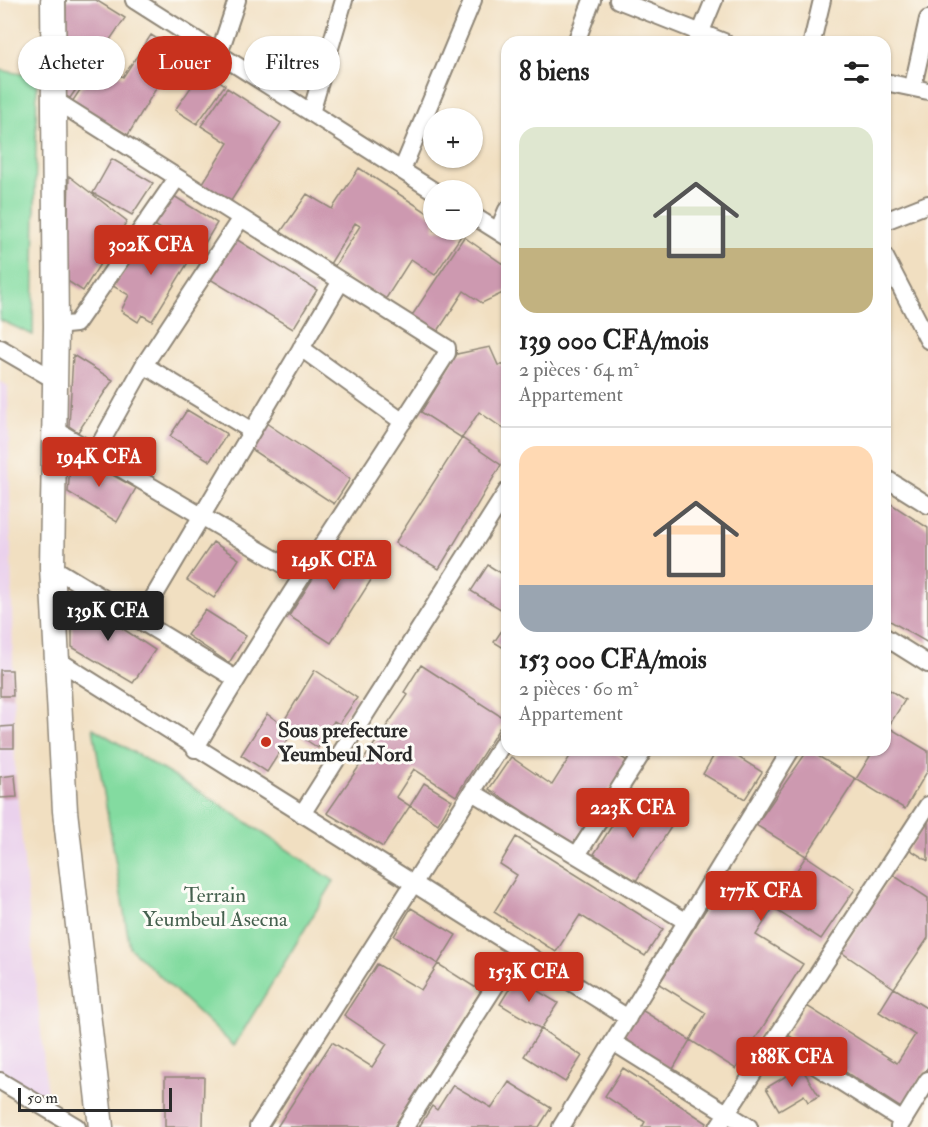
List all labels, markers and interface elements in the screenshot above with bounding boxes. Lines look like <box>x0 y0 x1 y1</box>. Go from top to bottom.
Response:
chip: Acheter <box>18 36 125 90</box>
chip: Louer <box>137 36 232 90</box>
chip: Filtres <box>244 36 340 90</box>
text: 8 biens <box>519 56 589 88</box>
icon: filters <box>840 56 873 89</box>
map controls <box>423 108 483 240</box>
button: + <box>423 108 483 168</box>
icon: home <box>642 166 750 274</box>
button: − <box>423 180 483 240</box>
pin: 302K CFA <box>89 225 213 276</box>
text: 302K CFA <box>108 232 194 257</box>
text: 139 000 CFA/mois <box>519 325 709 357</box>
text: 2 pièces · 64 m² <box>519 357 639 382</box>
text: Appartement <box>519 382 623 407</box>
pin: 194K CFA <box>37 437 161 488</box>
text: 194K CFA <box>56 444 142 469</box>
icon: home <box>642 485 750 593</box>
pin: 149K CFA <box>272 540 396 591</box>
text: 149K CFA <box>291 547 377 572</box>
pin: 139K CFA <box>46 591 170 642</box>
text: 139K CFA <box>67 598 149 623</box>
text: 153 000 CFA/mois <box>519 644 707 676</box>
text: 2 pièces · 60 m² <box>519 676 638 701</box>
text: Appartement <box>519 701 623 726</box>
place label: Sous prefecture Yeumbeul Nord <box>277 717 413 768</box>
marker: Sous prefecture Yeumbeul Nord <box>259 735 273 749</box>
pin: 223K CFA <box>571 788 695 839</box>
text: 223K CFA <box>590 795 676 820</box>
pin: 177K CFA <box>699 871 823 922</box>
text: 177K CFA <box>720 878 802 903</box>
park label: Terrain Yeumbeul Asecna <box>142 882 288 933</box>
pin: 153K CFA <box>467 952 591 1003</box>
text: 153K CFA <box>489 959 570 984</box>
pin: 188K CFA <box>730 1037 854 1088</box>
text: 188K CFA <box>750 1044 834 1069</box>
scale bar <box>18 1085 172 1112</box>
text: 50 m <box>27 1088 58 1108</box>

